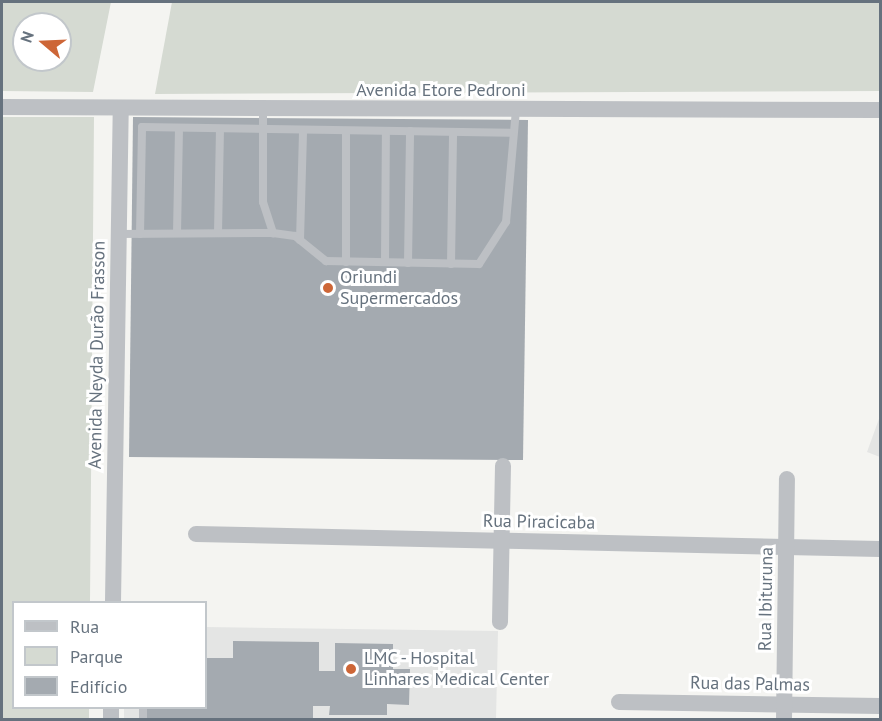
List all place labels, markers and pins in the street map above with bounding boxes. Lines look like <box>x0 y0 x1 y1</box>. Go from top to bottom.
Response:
place label: Oriundi Supermercados <box>340 267 458 310</box>
marker: Oriundi Supermercados <box>321 281 335 295</box>
place label: LMC - Hospital Linhares Medical Center <box>364 648 549 690</box>
marker: LMC - Hospital Linhares Medical Center <box>342 660 360 678</box>

